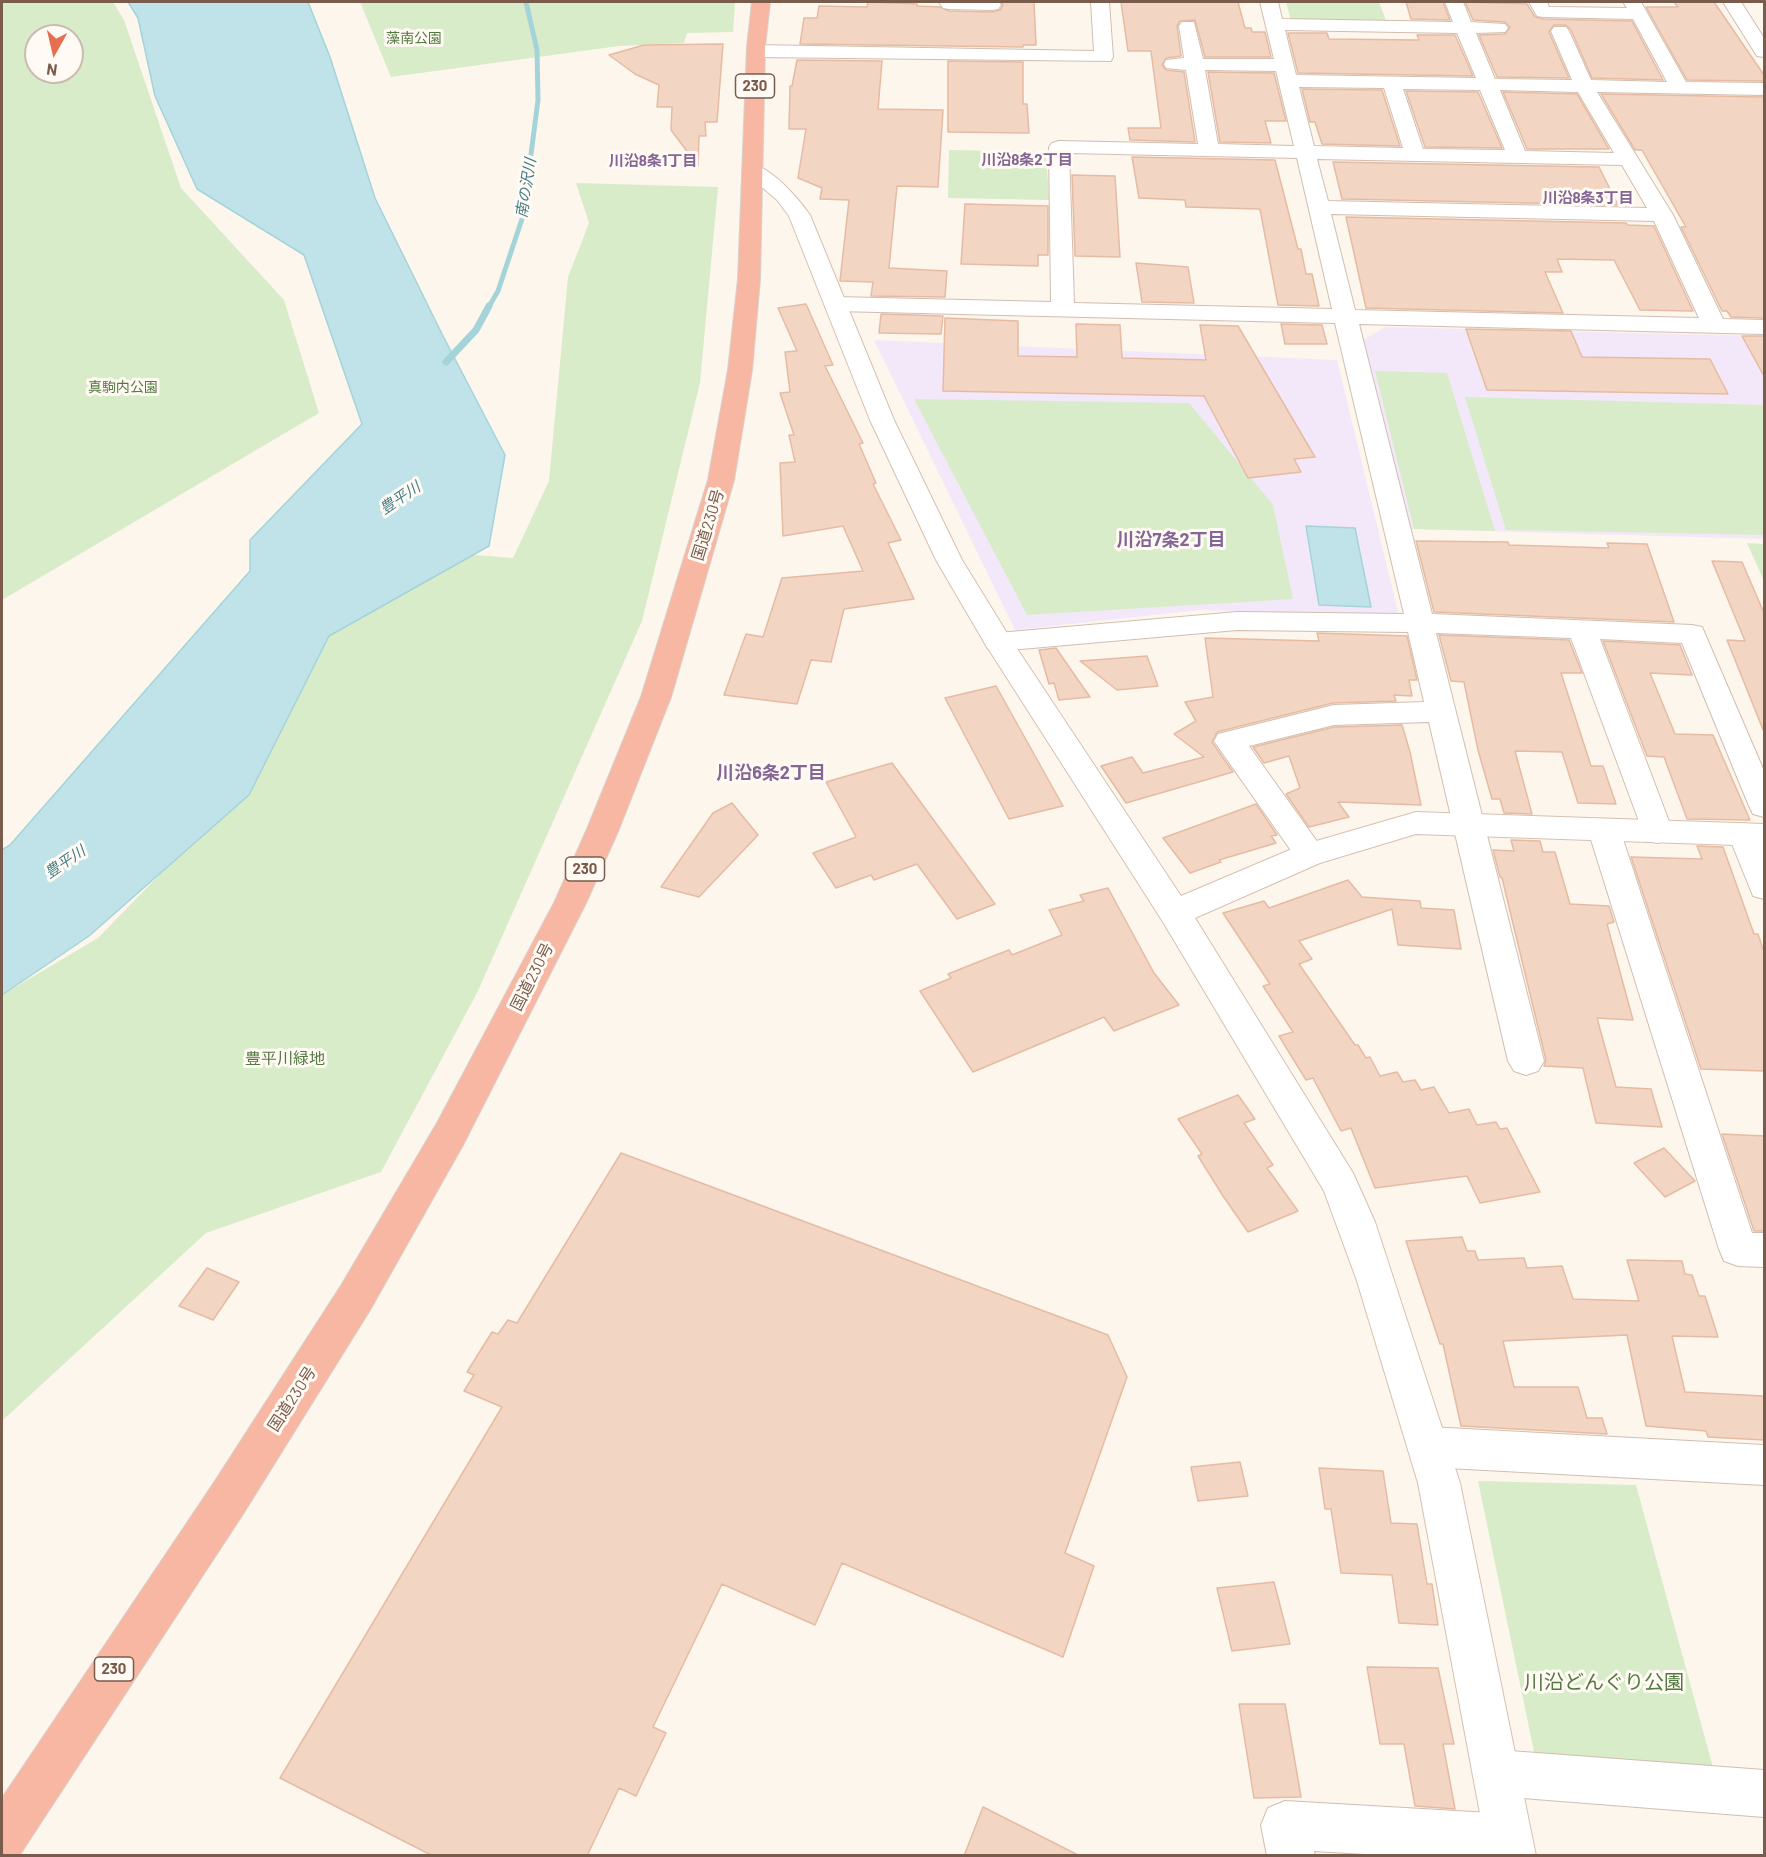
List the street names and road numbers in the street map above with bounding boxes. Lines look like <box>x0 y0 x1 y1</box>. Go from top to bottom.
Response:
road number: 230 <box>736 74 774 98</box>
street label: 国道230号 <box>688 487 728 563</box>
road number: 230 <box>566 857 604 881</box>
street label: 国道230号 <box>507 940 557 1014</box>
street label: 国道230号 <box>264 1363 320 1435</box>
road number: 230 <box>94 1657 134 1681</box>

